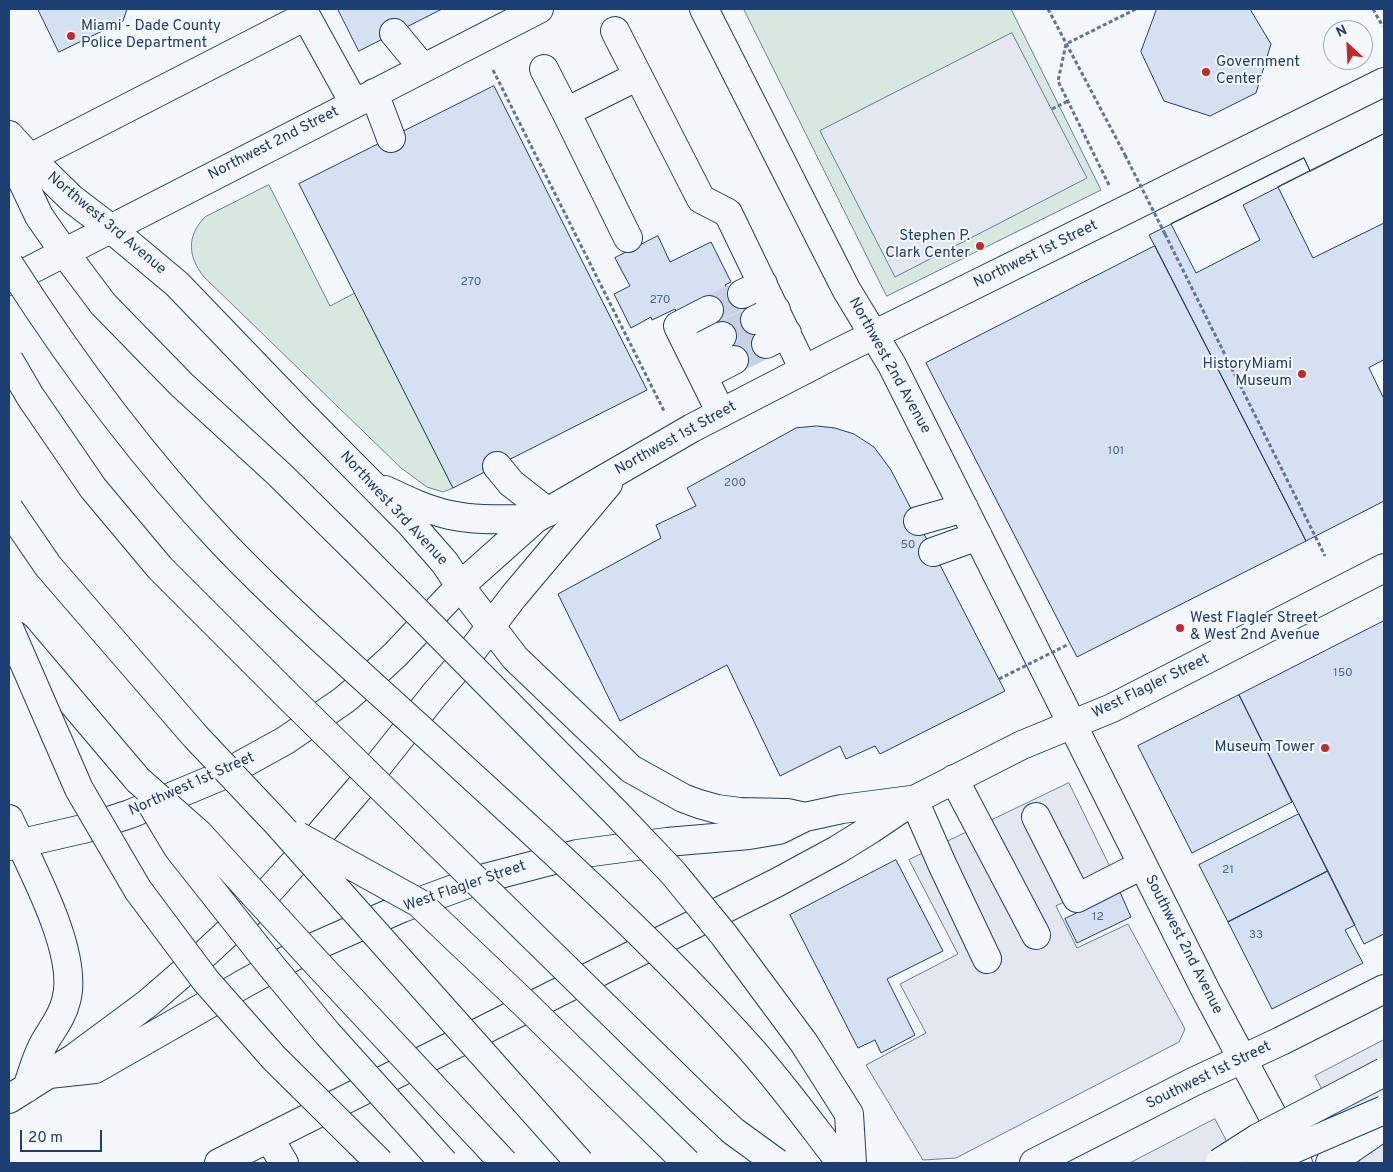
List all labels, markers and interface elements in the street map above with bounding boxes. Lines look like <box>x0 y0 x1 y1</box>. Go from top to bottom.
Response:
place label: Miami - Dade County Police Department <box>81 18 221 53</box>
north arrow <box>1323 20 1373 70</box>
text: N <box>1334 22 1350 42</box>
marker: Miami - Dade County Police Department <box>65 30 77 42</box>
place label: Government Center <box>1216 54 1300 89</box>
marker: Government Center <box>1200 66 1212 78</box>
street label: Northwest 2nd Street <box>206 103 342 185</box>
street label: Northwest 3rd Avenue <box>43 169 169 279</box>
street label: Northwest 1st Street <box>971 217 1101 293</box>
place label: Stephen P. Clark Center <box>885 228 970 263</box>
marker: Stephen P. Clark Center <box>974 240 986 252</box>
house number: 270 <box>461 276 481 290</box>
house number: 270 <box>650 294 670 308</box>
street label: Northwest 2nd Avenue <box>844 295 934 437</box>
place label: HistoryMiami Museum <box>1203 356 1292 391</box>
marker: HistoryMiami Museum <box>1296 368 1308 380</box>
street label: Northwest 1st Street <box>612 398 740 480</box>
house number: 101 <box>1108 445 1124 459</box>
street label: Northwest 3rd Avenue <box>335 448 451 570</box>
house number: 200 <box>724 477 746 491</box>
house number: 50 <box>900 539 916 553</box>
place label: West Flagler Street & West 2nd Avenue <box>1190 610 1320 645</box>
marker: West Flagler Street & West 2nd Avenue <box>1174 622 1186 634</box>
street label: West Flagler Street <box>1090 651 1212 723</box>
house number: 150 <box>1333 667 1353 681</box>
place label: Museum Tower <box>1215 739 1315 757</box>
marker: Museum Tower <box>1319 742 1331 754</box>
street label: Northwest 1st Street <box>126 749 258 821</box>
street label: West Flagler Street <box>402 858 528 916</box>
house number: 21 <box>1222 864 1234 878</box>
street label: Southwest 2nd Avenue <box>1140 872 1226 1018</box>
house number: 12 <box>1092 911 1104 925</box>
house number: 33 <box>1249 929 1263 943</box>
street label: Southwest 1st Street <box>1144 1038 1274 1114</box>
scale bar <box>22 1120 105 1152</box>
text: 20 m <box>28 1129 63 1148</box>

